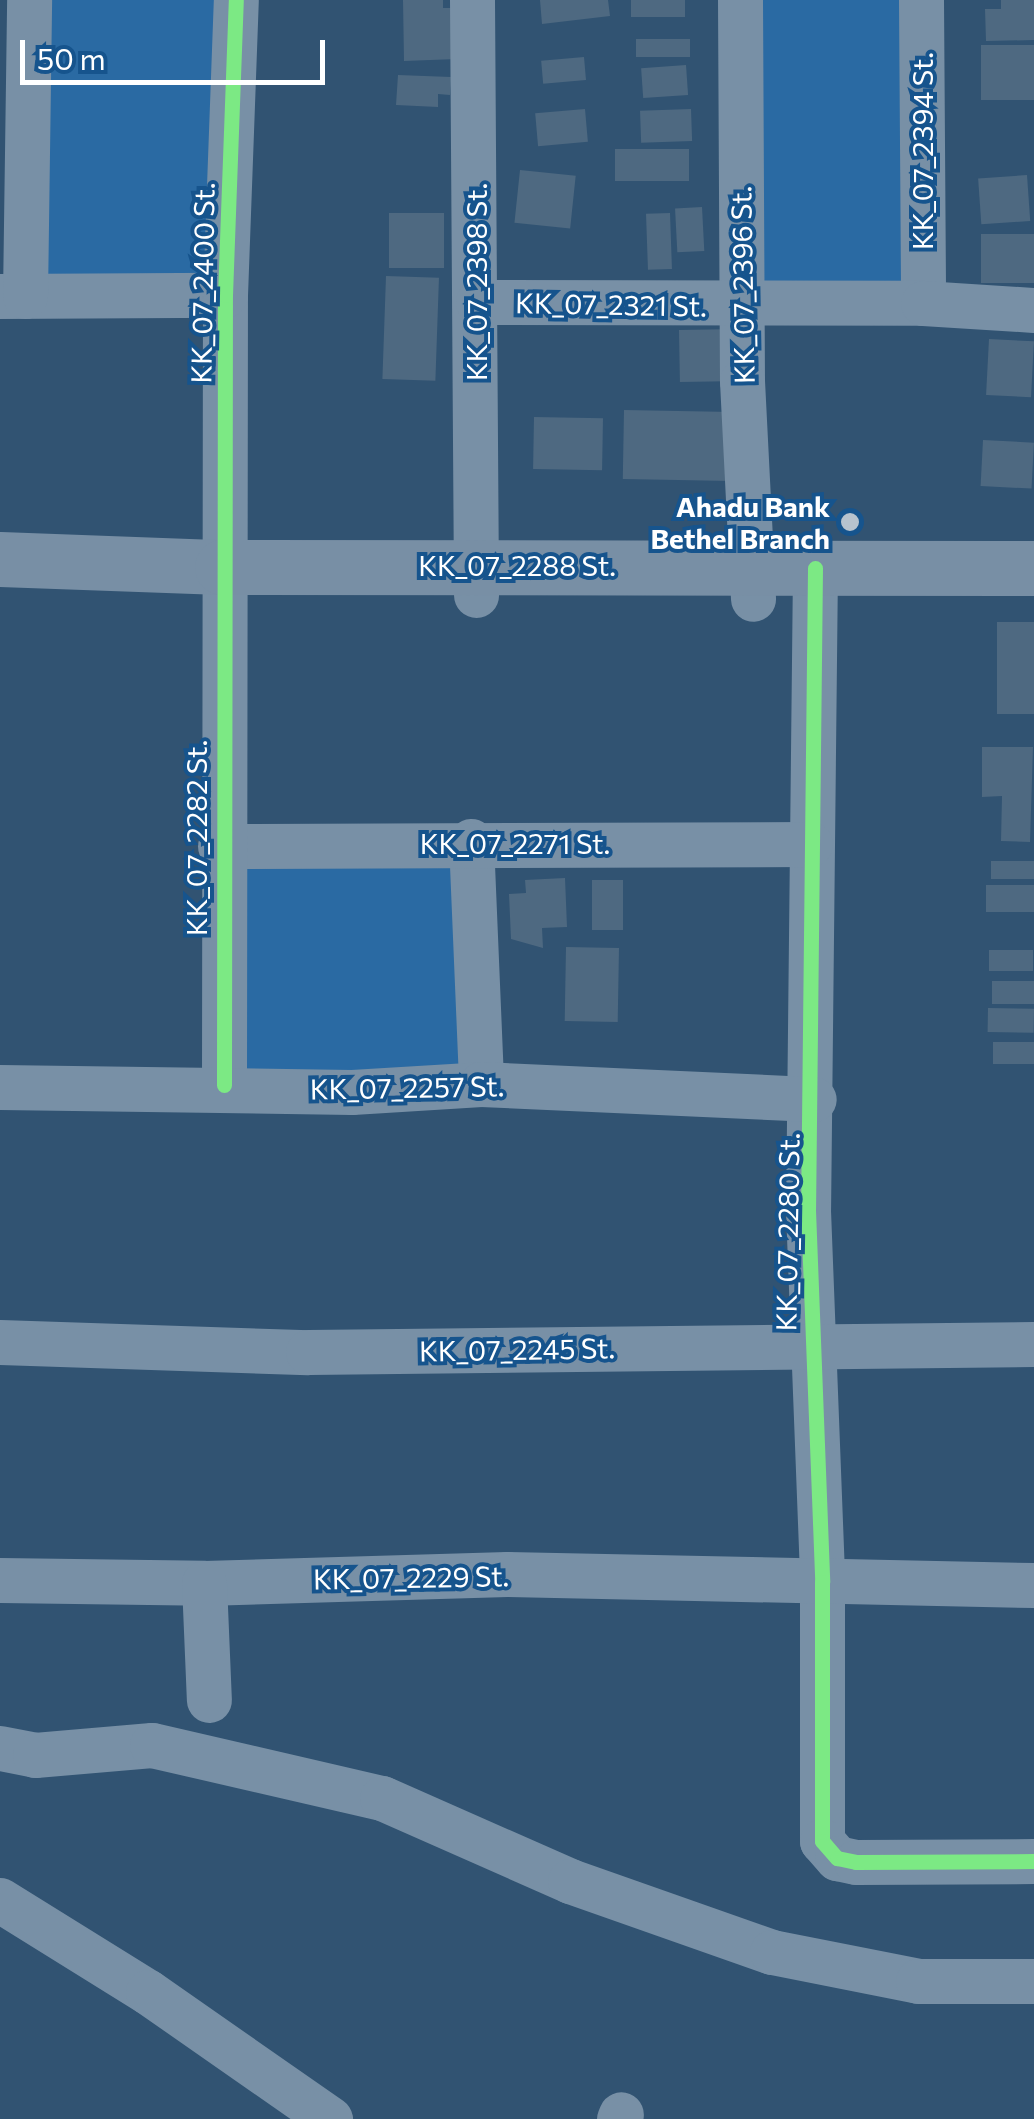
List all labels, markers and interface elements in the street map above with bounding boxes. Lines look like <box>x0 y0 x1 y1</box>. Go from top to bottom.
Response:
scale bar <box>25 20 330 82</box>
text: 50 m <box>37 39 106 76</box>
street label: KK_07_2394 St. <box>905 52 939 250</box>
street label: KK_07_2400 St. <box>183 182 221 384</box>
street label: KK_07_2398 St. <box>459 183 493 381</box>
street label: KK_07_2396 St. <box>723 186 761 384</box>
street label: KK_07_2321 St. <box>515 286 707 322</box>
place label: Ahadu Bank Bethel Branch <box>651 489 830 555</box>
marker: Ahadu Bank Bethel Branch <box>839 511 861 533</box>
street label: KK_07_2288 St. <box>418 548 616 582</box>
street label: KK_07_2282 St. <box>179 740 213 936</box>
street label: KK_07_2271 St. <box>420 826 610 860</box>
street label: KK_07_2257 St. <box>309 1069 505 1105</box>
street label: KK_07_2280 St. <box>768 1132 806 1332</box>
street label: KK_07_2245 St. <box>419 1330 615 1368</box>
street label: KK_07_2229 St. <box>313 1558 509 1596</box>

